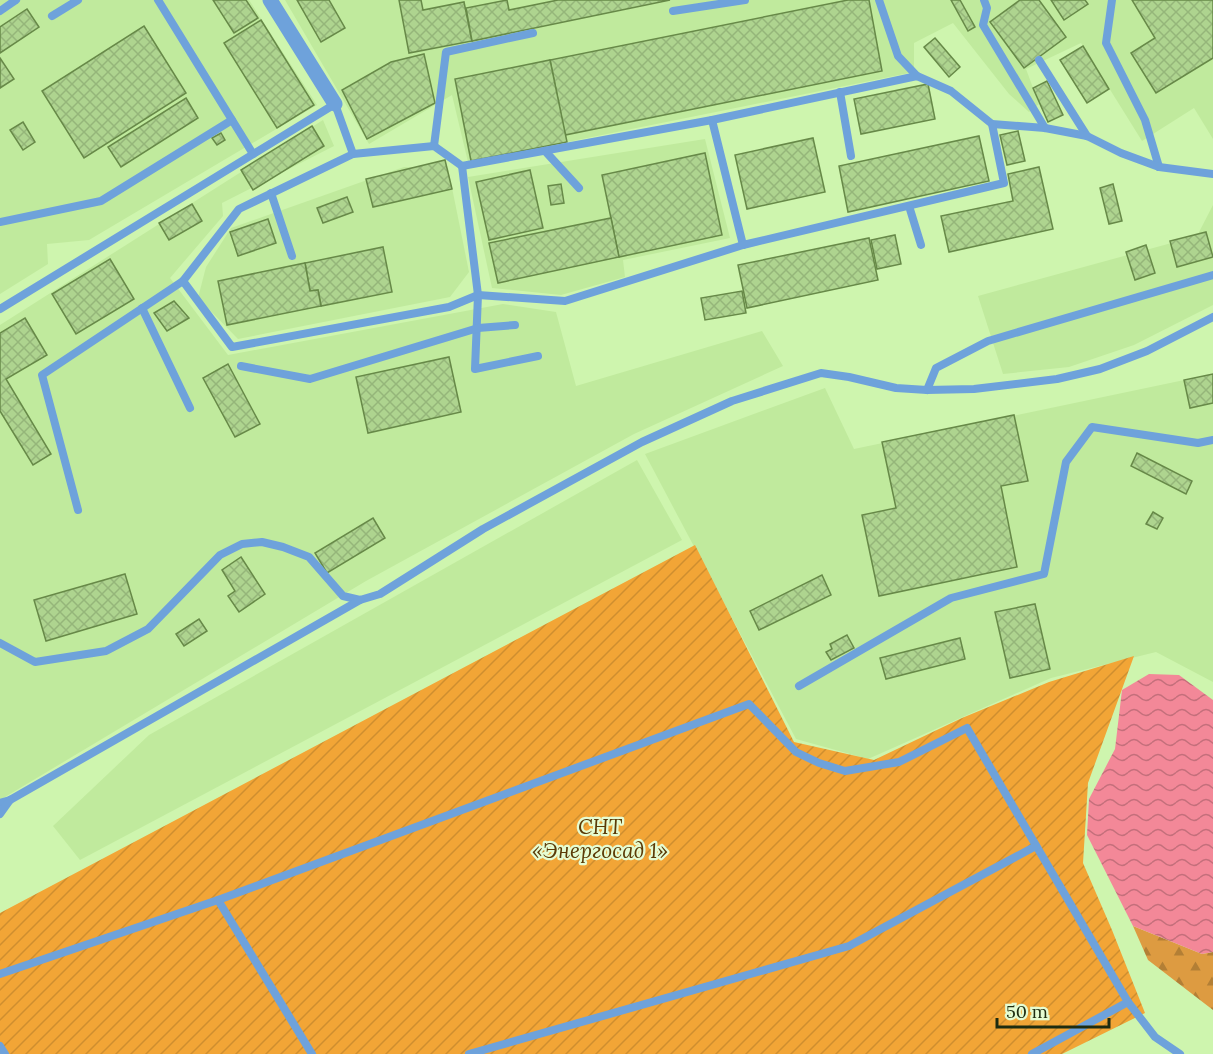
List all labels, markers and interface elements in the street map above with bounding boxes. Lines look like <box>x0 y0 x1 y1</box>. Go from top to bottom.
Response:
park label: СНТ «Энергосад 1» <box>532 813 668 864</box>
scale bar <box>997 991 1110 1029</box>
text: 50 m <box>1006 1000 1048 1023</box>

